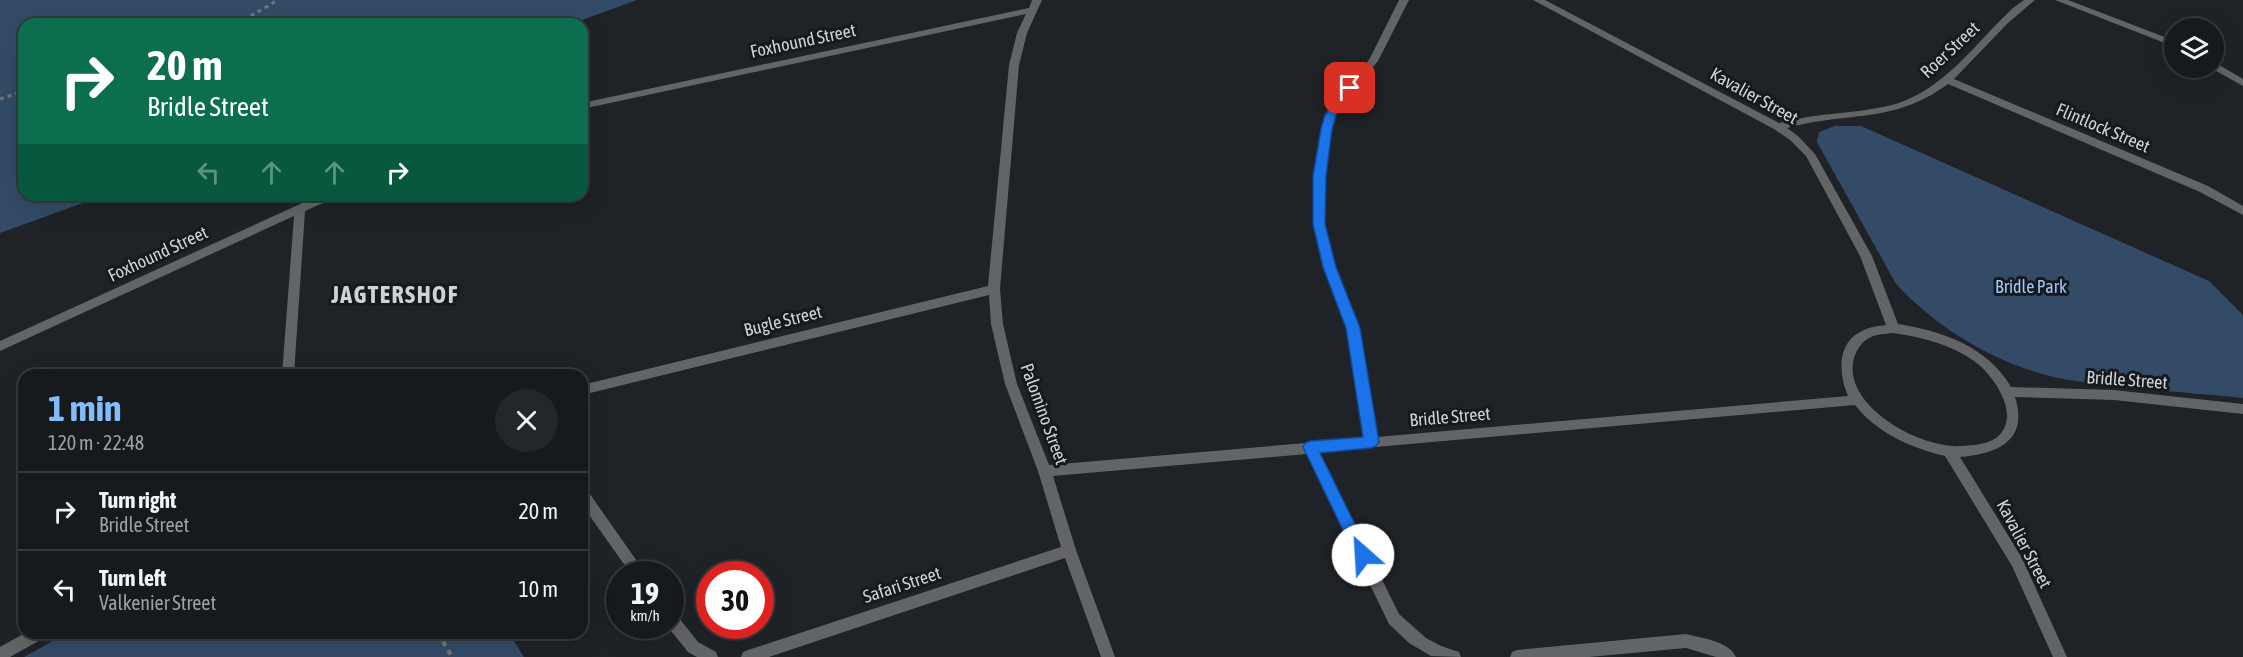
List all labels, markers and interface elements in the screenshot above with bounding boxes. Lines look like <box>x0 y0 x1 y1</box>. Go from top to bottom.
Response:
street label: Roer Street <box>1916 17 1983 82</box>
map controls <box>2164 18 2224 78</box>
button: layers <box>2164 18 2224 78</box>
street label: Foxhound Street <box>748 19 858 62</box>
text: 20 m <box>147 41 222 89</box>
icon: right <box>48 42 126 120</box>
pin <box>1324 62 1375 113</box>
street label: Kavalier Street <box>1707 63 1802 128</box>
icon: arrive <box>1333 71 1366 104</box>
text: Bridle Street <box>147 91 269 122</box>
street label: Flintlock Street <box>2053 98 2153 157</box>
icon: left <box>192 156 225 189</box>
icon: ahead <box>255 156 288 189</box>
icon: ahead <box>318 156 351 189</box>
icon: right <box>381 156 414 189</box>
street label: Foxhound Street <box>105 221 211 286</box>
park label: Bridle Park <box>1995 276 2067 297</box>
district label: JAGTERSHOF <box>330 281 459 308</box>
street label: Bugle Street <box>742 301 824 340</box>
street label: Palomino Street <box>1016 360 1072 467</box>
street label: Bridle Street <box>2086 366 2168 393</box>
text: 1 min <box>48 387 122 429</box>
button: close <box>495 389 558 452</box>
street label: Bridle Street <box>1409 403 1491 431</box>
text: 120 m · 22:48 <box>48 431 144 454</box>
text: Turn right <box>99 487 176 513</box>
icon: right <box>48 495 81 528</box>
street label: Kavalier Street <box>1992 496 2056 591</box>
text: 20 m <box>518 498 558 524</box>
text: Bridle Street <box>99 513 189 536</box>
position arrow <box>1331 523 1395 587</box>
speed limit sign: 30 <box>696 561 774 639</box>
street label: Safari Street <box>860 562 943 607</box>
text: Turn left <box>99 565 166 591</box>
icon: left <box>48 573 81 606</box>
text: 10 m <box>518 576 558 602</box>
text: 19 <box>631 576 659 610</box>
text: Valkenier Street <box>99 591 216 614</box>
text: km/h <box>630 607 660 624</box>

